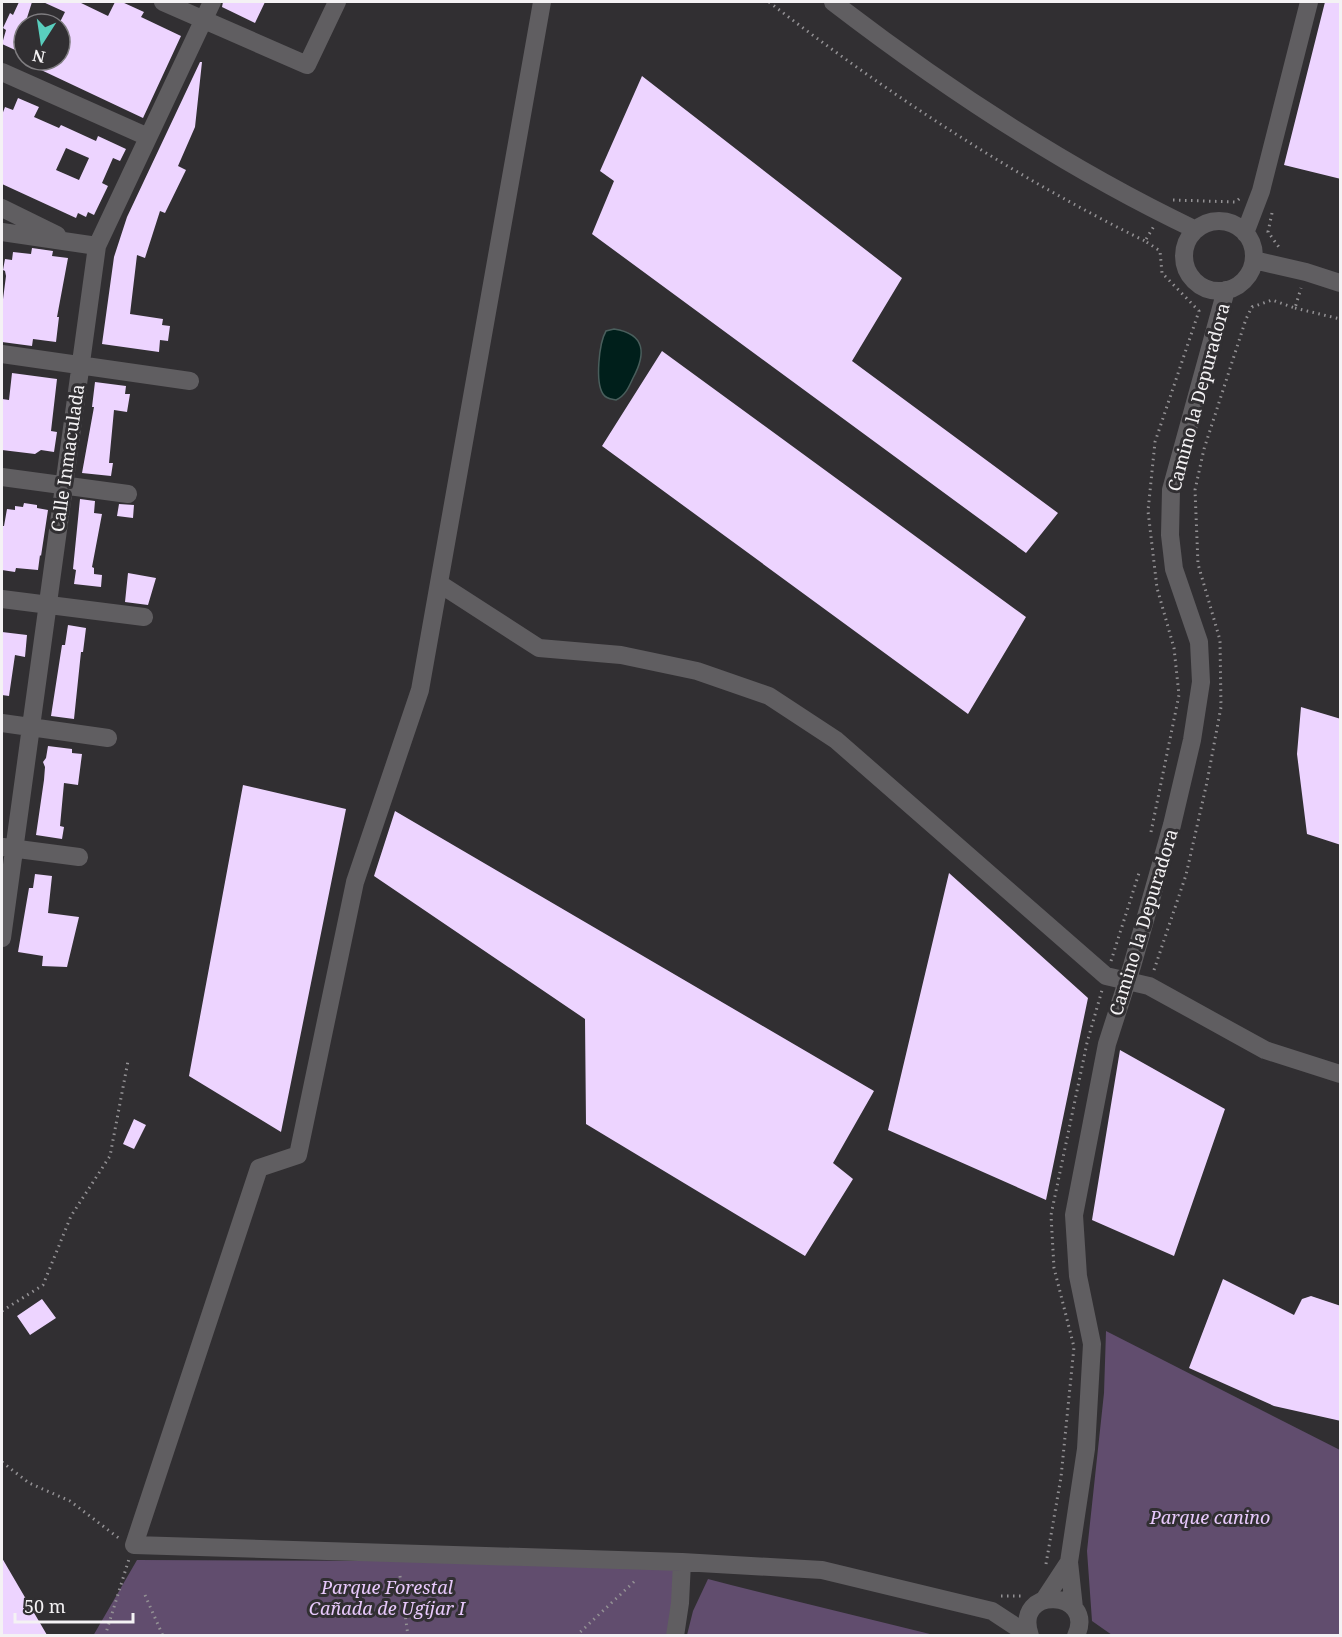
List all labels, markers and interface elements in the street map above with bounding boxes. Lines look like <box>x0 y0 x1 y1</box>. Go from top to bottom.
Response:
north arrow <box>12 12 72 72</box>
text: N <box>30 45 47 69</box>
street label: Camino la Depuradora <box>1161 300 1235 494</box>
street label: Calle Inmaculada <box>45 382 89 534</box>
street label: Camino la Depuradora <box>1103 826 1183 1018</box>
park label: Parque canino <box>1149 1505 1270 1529</box>
park label: Parque Forestal Cañada de Ugíjar I <box>309 1575 467 1620</box>
scale bar <box>15 1586 134 1624</box>
text: 50 m <box>24 1594 66 1618</box>

